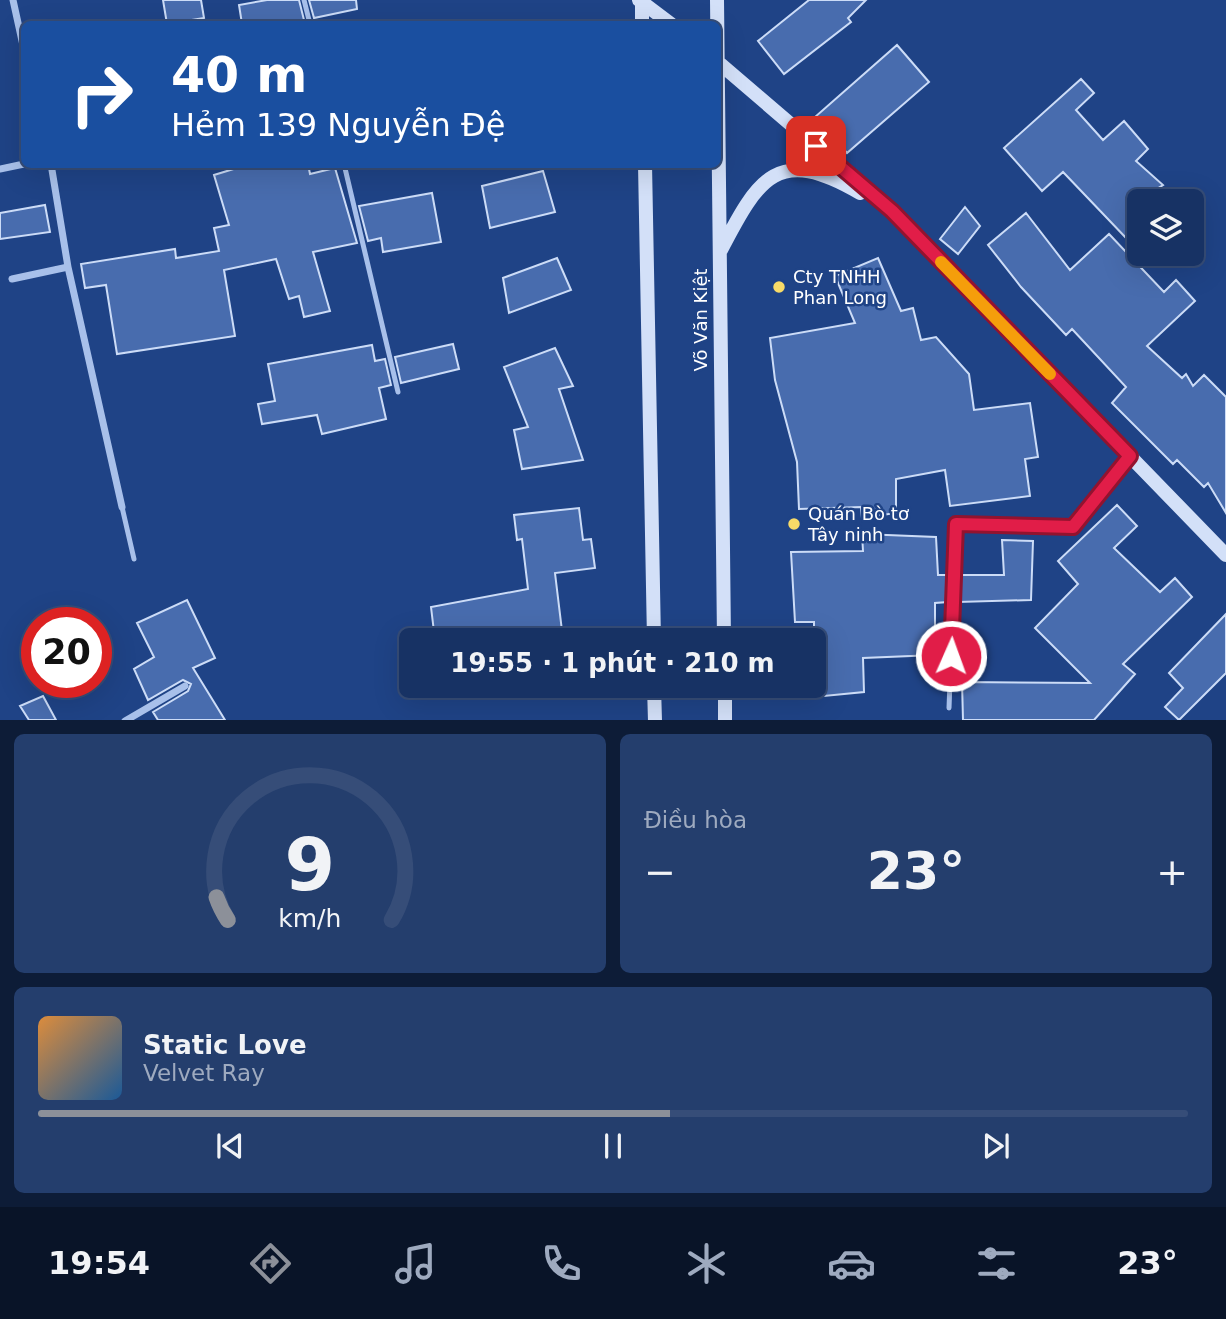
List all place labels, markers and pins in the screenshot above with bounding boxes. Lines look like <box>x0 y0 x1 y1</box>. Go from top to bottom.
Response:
pin <box>786 116 846 176</box>
place label: Cty TNHH Phan Long <box>793 266 887 308</box>
marker: Cty TNHH Phan Long <box>771 279 787 295</box>
place label: Quán Bò tơ Tây ninh <box>807 503 909 545</box>
marker: Quán Bò tơ Tây ninh <box>786 516 802 532</box>

